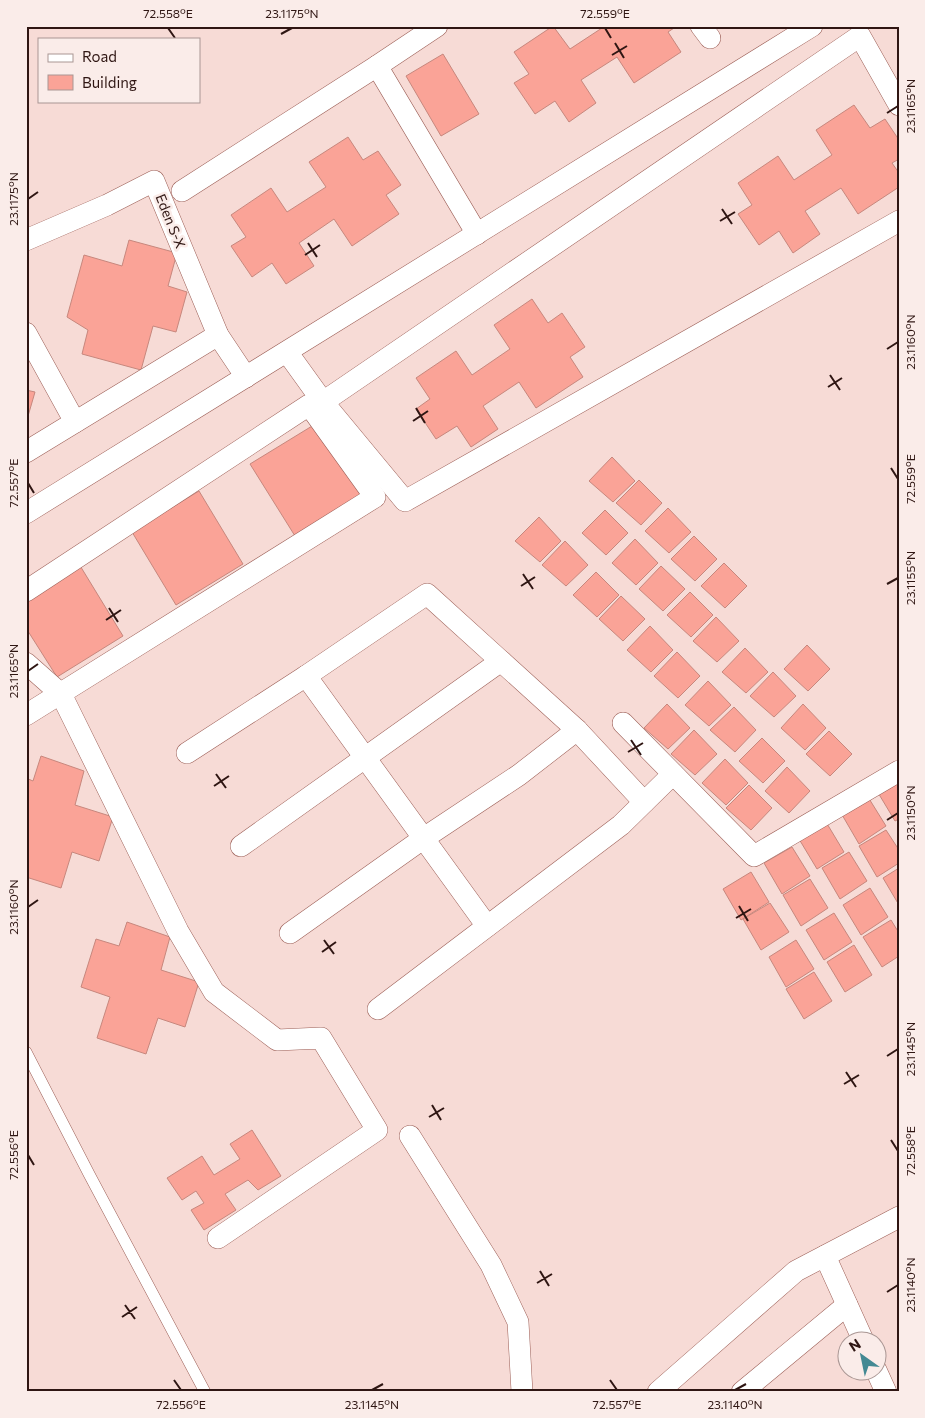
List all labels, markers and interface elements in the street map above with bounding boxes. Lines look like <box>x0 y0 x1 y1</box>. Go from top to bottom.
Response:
text: 72.558°E <box>143 6 193 20</box>
text: 23.1175°N <box>265 6 319 20</box>
text: 72.559°E <box>580 6 630 20</box>
legend <box>38 38 200 102</box>
text: Road <box>82 47 117 65</box>
text: Building <box>82 73 137 91</box>
text: 23.1165°N <box>903 79 917 133</box>
text: 23.1175°N <box>6 172 20 226</box>
street label: Eden S-X <box>152 191 190 251</box>
text: 23.1160°N <box>903 314 917 370</box>
text: 72.559°E <box>903 454 917 504</box>
text: 72.557°E <box>6 459 20 507</box>
text: 23.1155°N <box>903 551 917 605</box>
text: 23.1165°N <box>6 644 20 698</box>
text: 23.1150°N <box>903 786 917 840</box>
text: 23.1160°N <box>6 879 20 935</box>
text: 23.1145°N <box>903 1022 917 1076</box>
text: 72.558°E <box>903 1126 917 1176</box>
text: 72.556°E <box>6 1130 20 1180</box>
text: 23.1140°N <box>903 1257 917 1313</box>
north arrow <box>838 1330 888 1380</box>
text: N <box>846 1335 864 1355</box>
text: 72.556°E <box>156 1397 206 1411</box>
text: 23.1145°N <box>345 1397 399 1411</box>
text: 72.557°E <box>593 1397 641 1411</box>
text: 23.1140°N <box>707 1397 763 1411</box>

